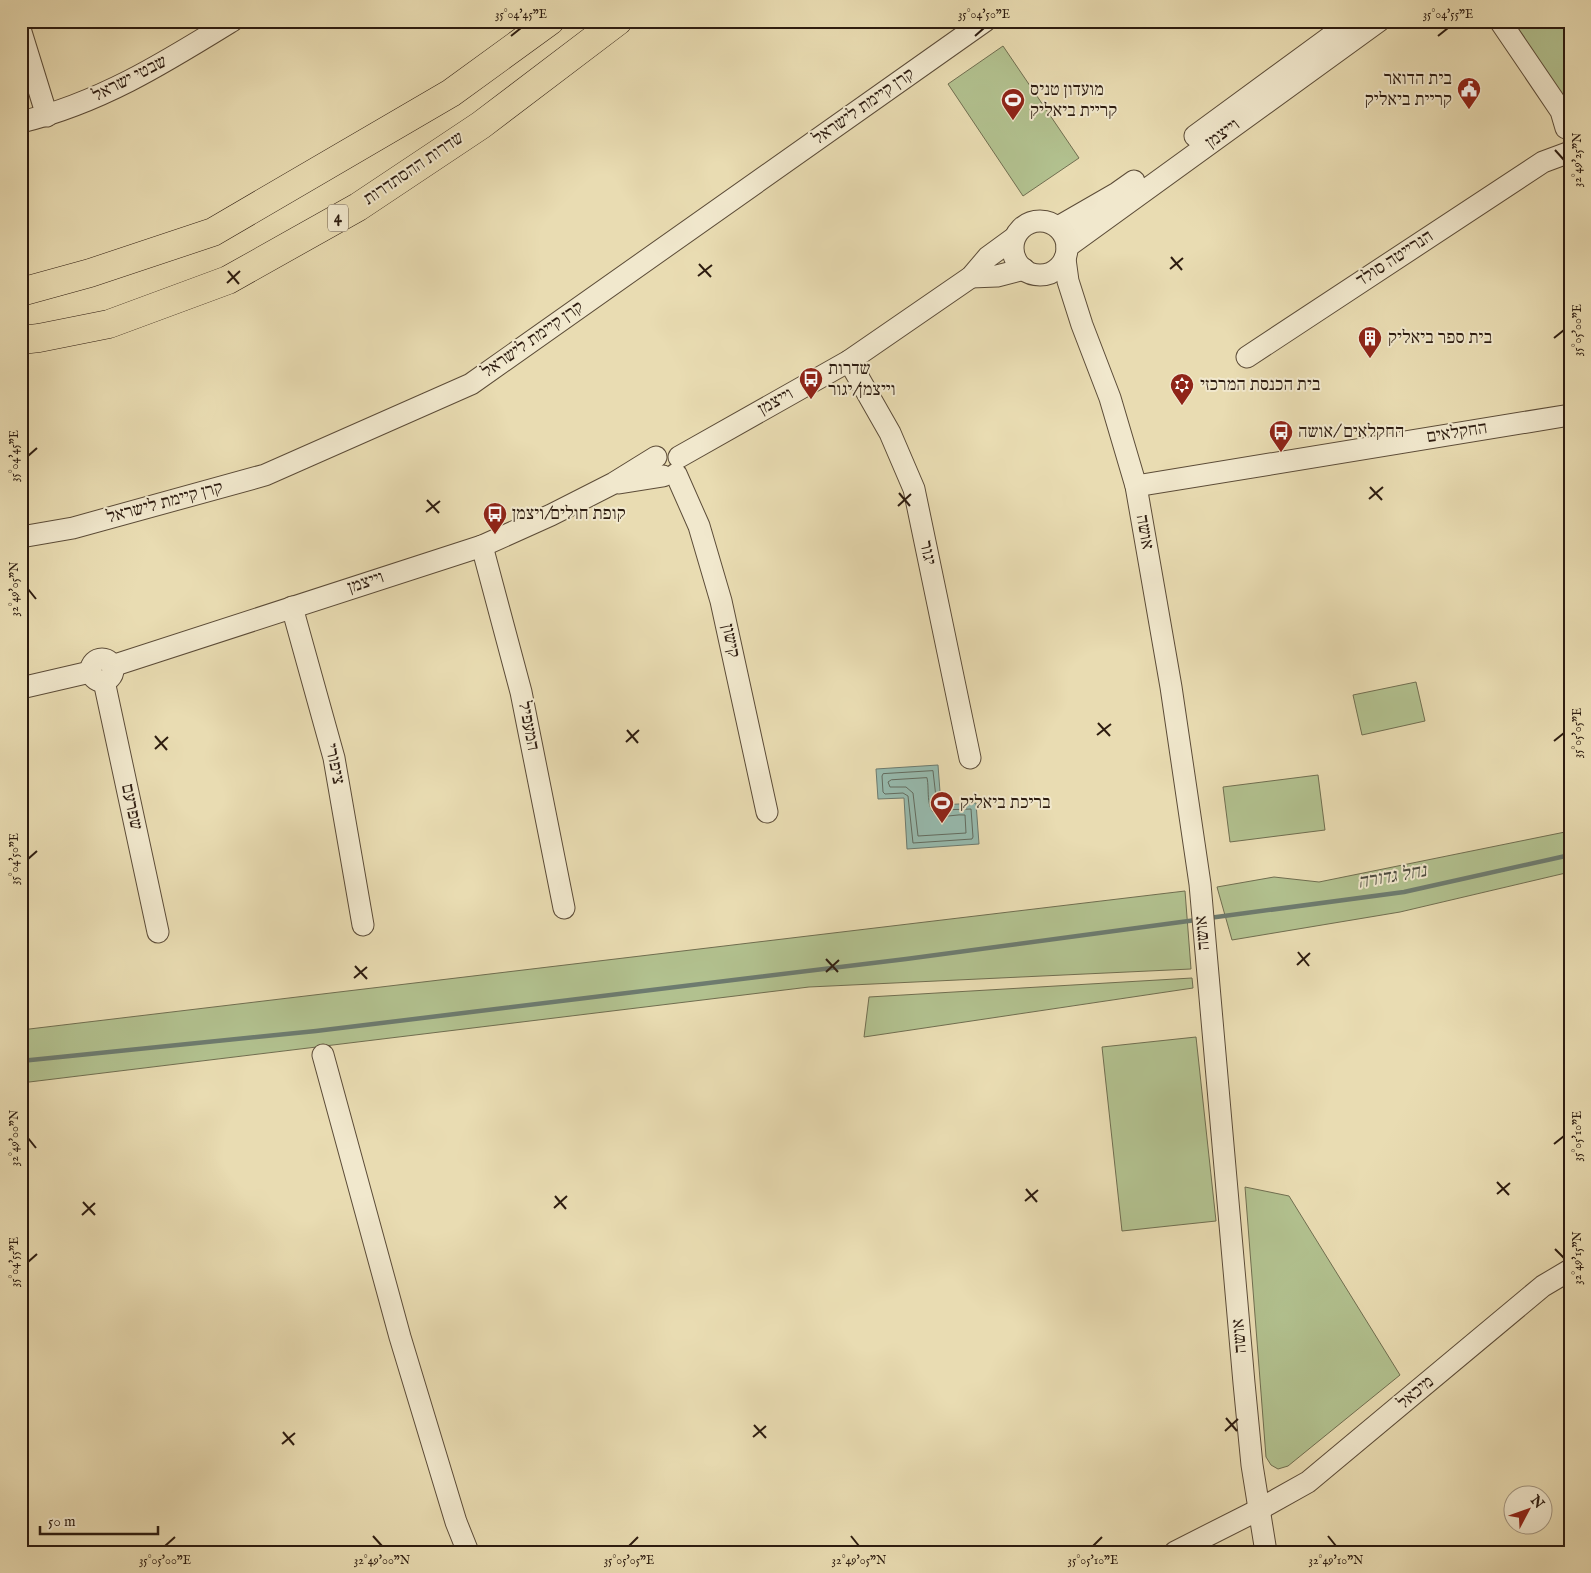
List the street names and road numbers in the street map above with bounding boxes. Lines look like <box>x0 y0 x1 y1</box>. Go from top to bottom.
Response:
street label: שבטי ישראל <box>89 50 171 108</box>
street label: קרן קיימת לישראל <box>808 63 920 151</box>
street label: וייצמן <box>1201 114 1245 154</box>
street label: שדרות ההסתדרות <box>359 127 469 211</box>
road number: 4 <box>328 204 348 232</box>
street label: הנרייטה סולד <box>1352 225 1438 293</box>
street label: קרן קיימת לישראל <box>477 296 589 384</box>
street label: וייצמן <box>754 383 798 421</box>
street label: החקלאים <box>1425 417 1489 449</box>
street label: קרן קיימת לישראל <box>104 476 226 530</box>
street label: אושה <box>1130 513 1158 551</box>
street label: יגור <box>913 539 941 567</box>
street label: וייצמן <box>345 566 387 600</box>
street label: קישון <box>715 622 745 660</box>
street label: המעפיל <box>512 699 544 753</box>
street label: ציפורי <box>318 741 350 787</box>
street label: שפרעם <box>115 782 147 832</box>
street label: אושה <box>1190 915 1216 951</box>
street label: אושה <box>1227 1318 1253 1354</box>
street label: מיכאל <box>1393 1371 1439 1415</box>

